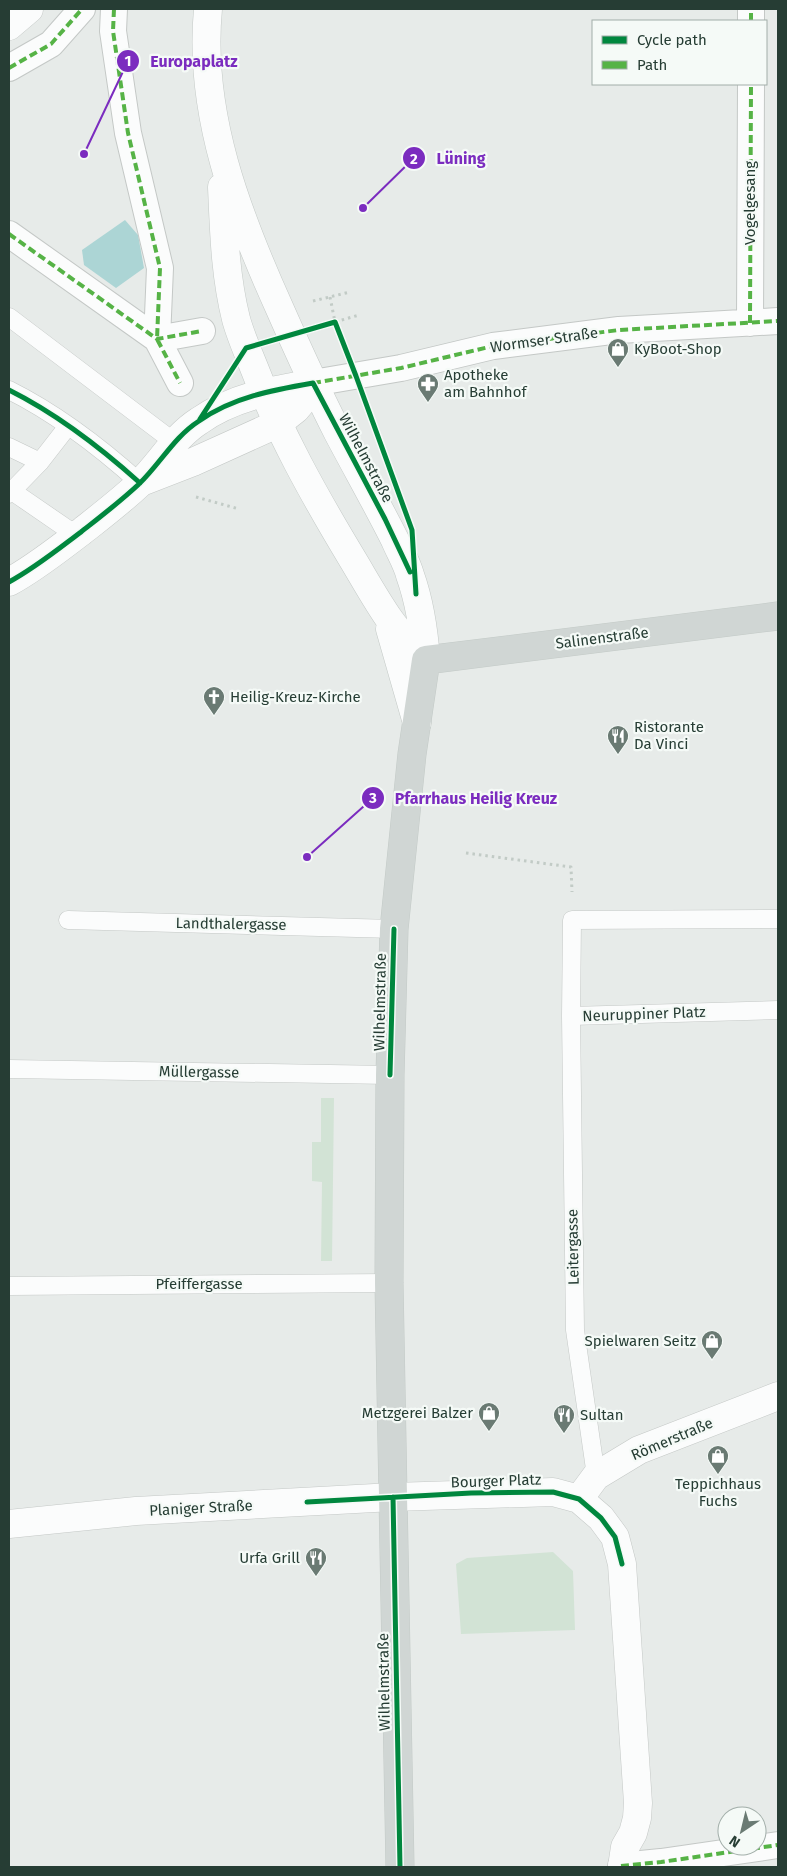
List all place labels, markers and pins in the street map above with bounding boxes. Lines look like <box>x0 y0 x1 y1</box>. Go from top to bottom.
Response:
callout: Europaplatz <box>116 46 248 77</box>
callout: Lüning <box>402 143 495 174</box>
shop icon: KyBoot-Shop <box>606 337 630 368</box>
place label: KyBoot-Shop <box>634 340 722 358</box>
place label: Apotheke am Bahnhof <box>444 366 527 401</box>
pharmacy icon: Apotheke am Bahnhof <box>416 372 440 403</box>
church icon: Heilig-Kreuz-Kirche <box>202 685 226 716</box>
place label: Heilig-Kreuz-Kirche <box>230 688 361 706</box>
place label: Ristorante Da Vinci <box>634 718 704 753</box>
restaurant icon: Ristorante Da Vinci <box>606 724 630 755</box>
callout: Pfarrhaus Heilig Kreuz <box>360 783 567 814</box>
shop icon: Spielwaren Seitz <box>700 1329 724 1360</box>
place label: Spielwaren Seitz <box>585 1332 696 1350</box>
shop icon: Metzgerei Balzer <box>477 1401 501 1432</box>
restaurant icon: Sultan <box>552 1403 576 1434</box>
place label: Metzgerei Balzer <box>362 1404 473 1422</box>
place label: Sultan <box>580 1406 624 1424</box>
shop icon: Teppichhaus Fuchs <box>706 1444 730 1475</box>
place label: Teppichhaus Fuchs <box>675 1475 761 1510</box>
restaurant icon: Urfa Grill <box>304 1546 328 1577</box>
place label: Urfa Grill <box>239 1549 301 1567</box>

